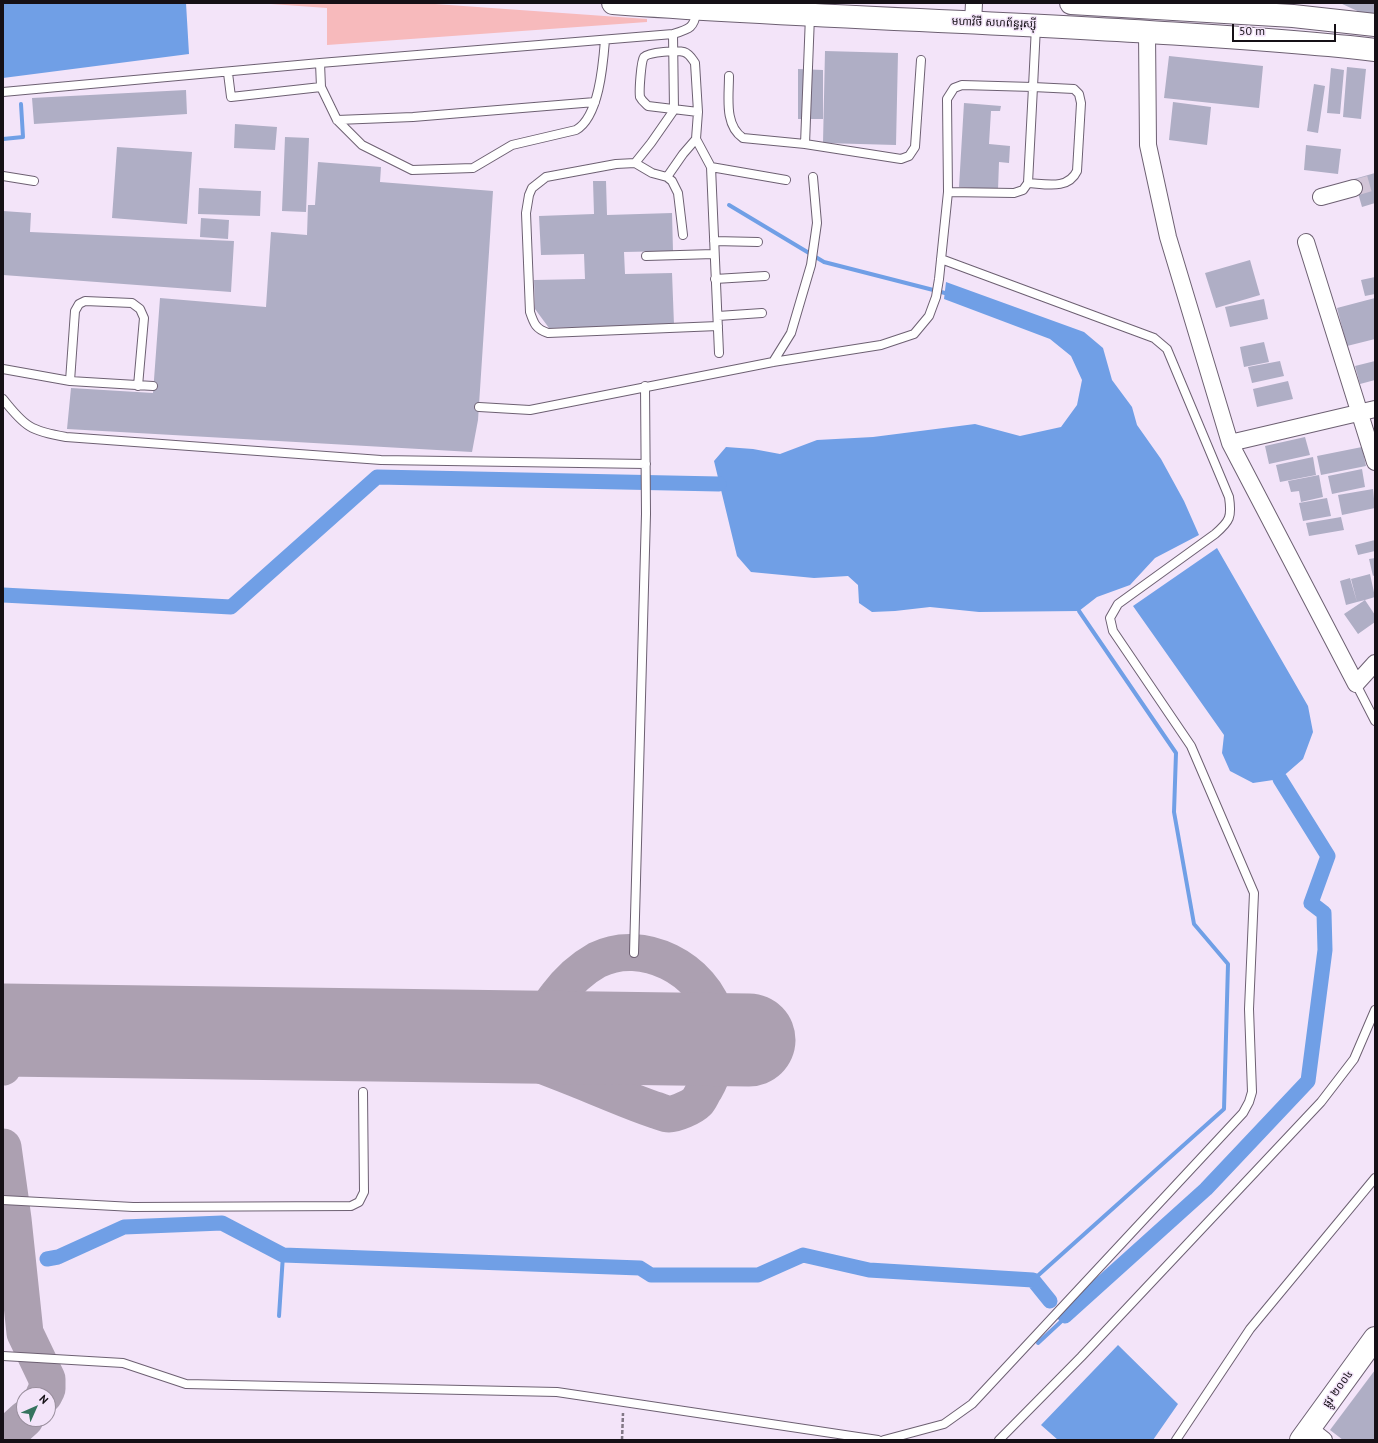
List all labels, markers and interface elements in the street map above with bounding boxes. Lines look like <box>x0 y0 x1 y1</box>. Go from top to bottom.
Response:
street label: មហាវិថី សហព័ន្ធរុស្ស៊ី <box>951 15 1037 31</box>
scale bar <box>1234 16 1338 42</box>
text: 50 m <box>1239 23 1265 38</box>
street label: ផ្លូវ ២០០៤ <box>1320 1368 1356 1410</box>
north arrow <box>16 1387 56 1427</box>
text: N <box>36 1392 51 1407</box>

